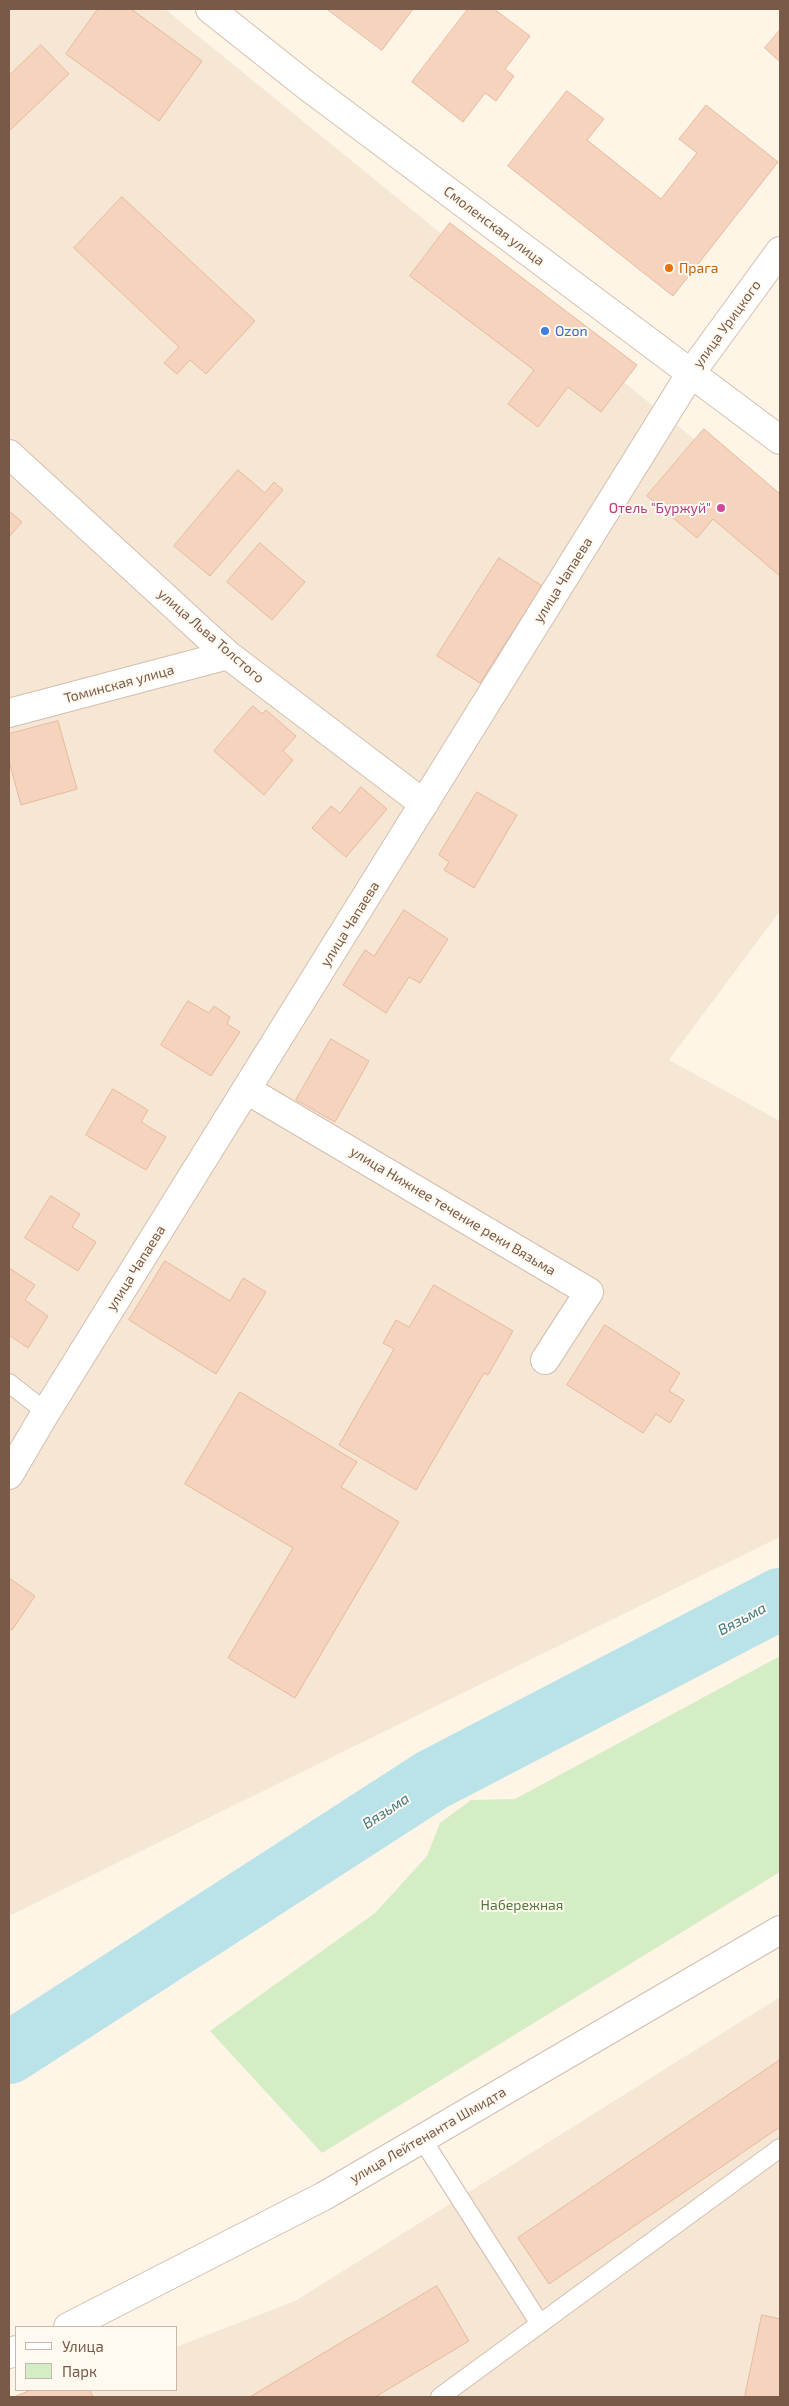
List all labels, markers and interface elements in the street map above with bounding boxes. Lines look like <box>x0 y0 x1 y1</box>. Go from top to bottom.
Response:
street label: Смоленская улица <box>440 183 548 269</box>
place label: Прага <box>679 260 718 276</box>
marker: Прага <box>663 262 675 274</box>
street label: улица Урицкого <box>690 277 764 371</box>
place label: Ozon <box>555 323 588 339</box>
marker: Ozon <box>539 325 551 337</box>
place label: Отель "Буржуй" <box>609 500 711 516</box>
marker: Отель "Буржуй" <box>715 502 727 514</box>
street label: улица Чапаева <box>530 534 596 626</box>
street label: улица Льва Толстого <box>154 585 268 687</box>
street label: Томинская улица <box>62 661 176 707</box>
street label: улица Чапаева <box>317 878 383 970</box>
street label: улица Нижнее течение реки Вязьма <box>347 1143 559 1279</box>
street label: улица Чапаева <box>103 1222 169 1314</box>
water label: Вязьма <box>715 1599 769 1639</box>
water label: Вязьма <box>359 1789 413 1833</box>
park label: Набережная <box>481 1897 563 1913</box>
street label: улица Лейтенанта Шмидта <box>347 2083 509 2187</box>
legend <box>15 2326 178 2391</box>
text: Улица <box>62 2337 104 2355</box>
text: Парк <box>62 2362 97 2380</box>

